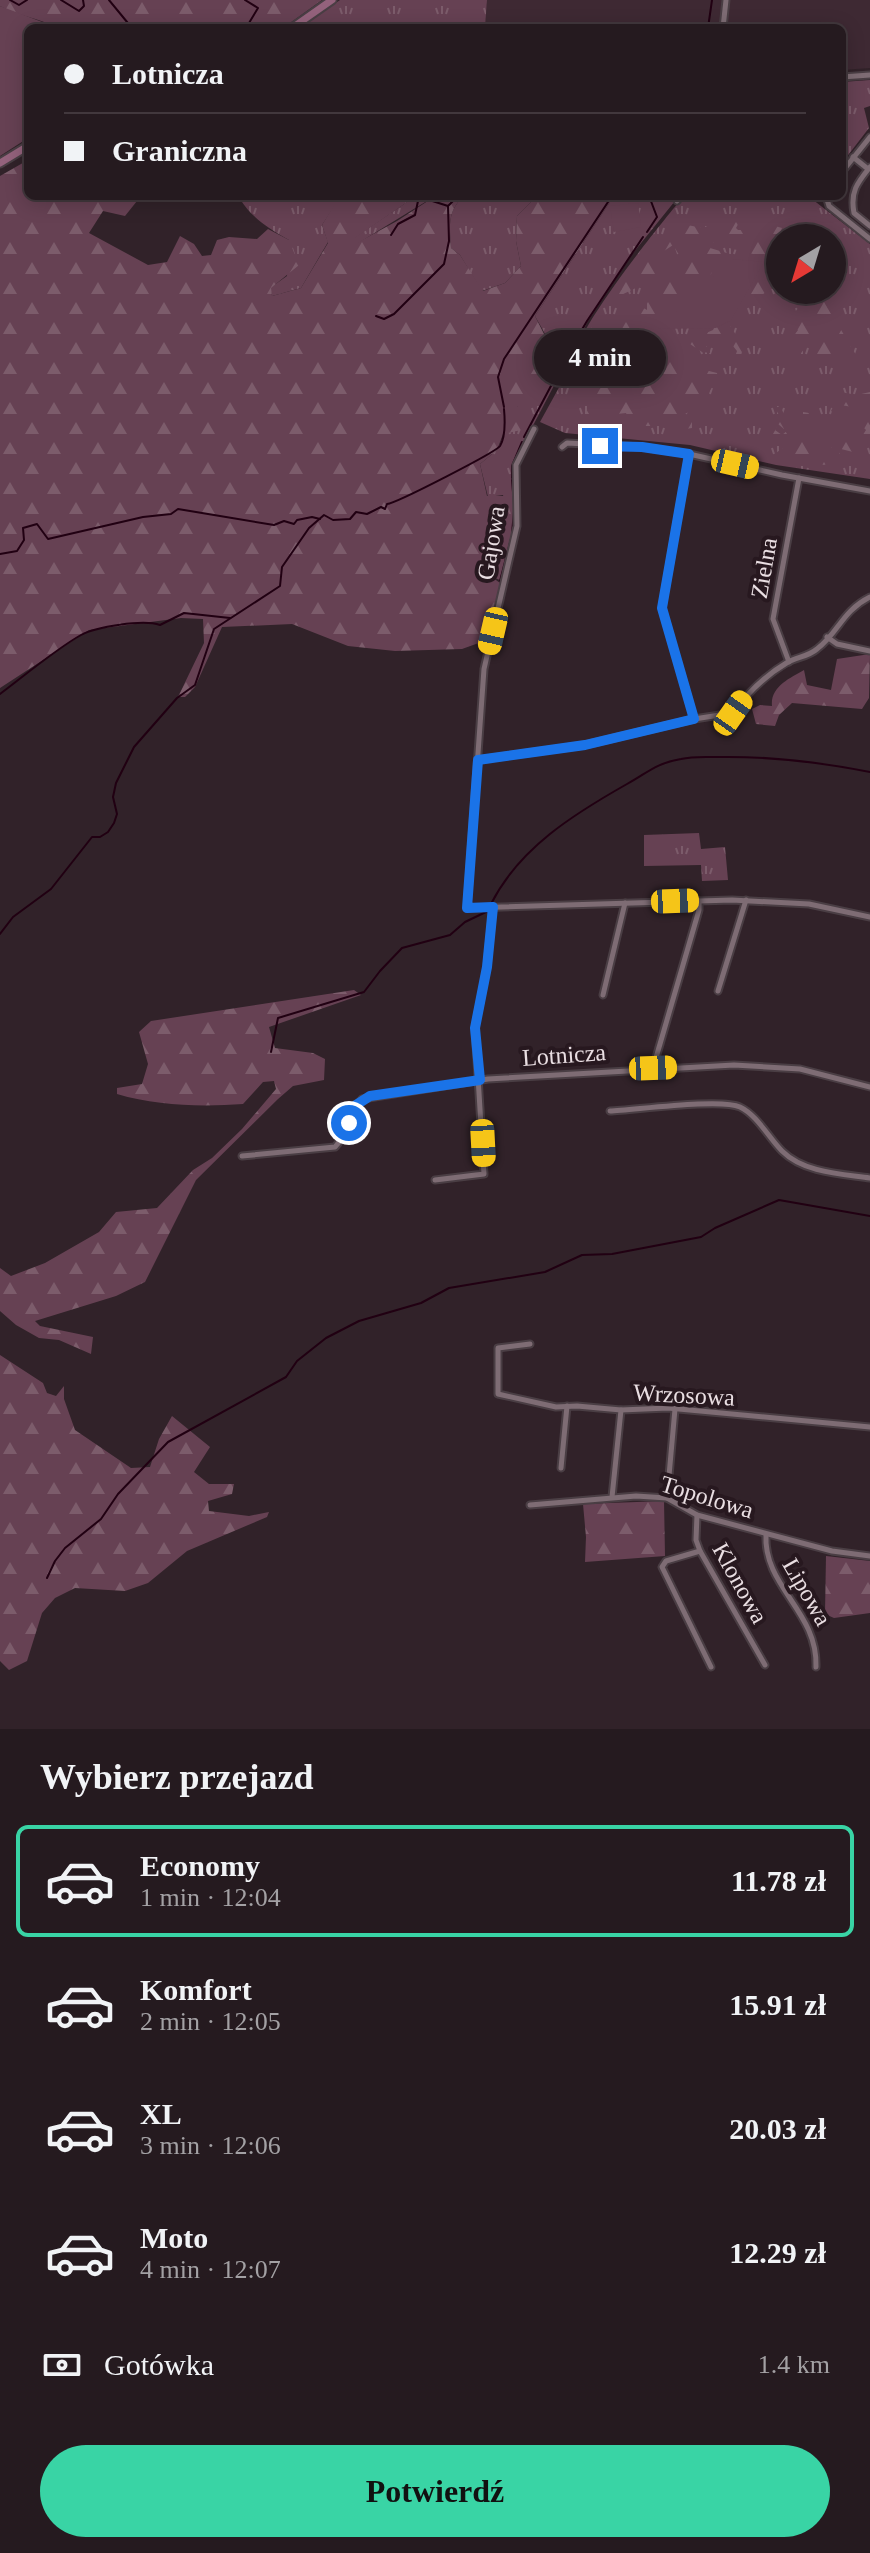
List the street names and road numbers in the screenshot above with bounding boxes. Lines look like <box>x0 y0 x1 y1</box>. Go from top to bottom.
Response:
street label: Gajowa <box>472 504 510 582</box>
street label: Zielna <box>746 535 782 600</box>
street label: Lotnicza <box>521 1039 607 1071</box>
street label: Wrzosowa <box>633 1379 736 1411</box>
street label: Topolowa <box>657 1471 757 1524</box>
street label: Klonowa <box>707 1538 773 1628</box>
street label: Lipowa <box>777 1554 837 1631</box>

